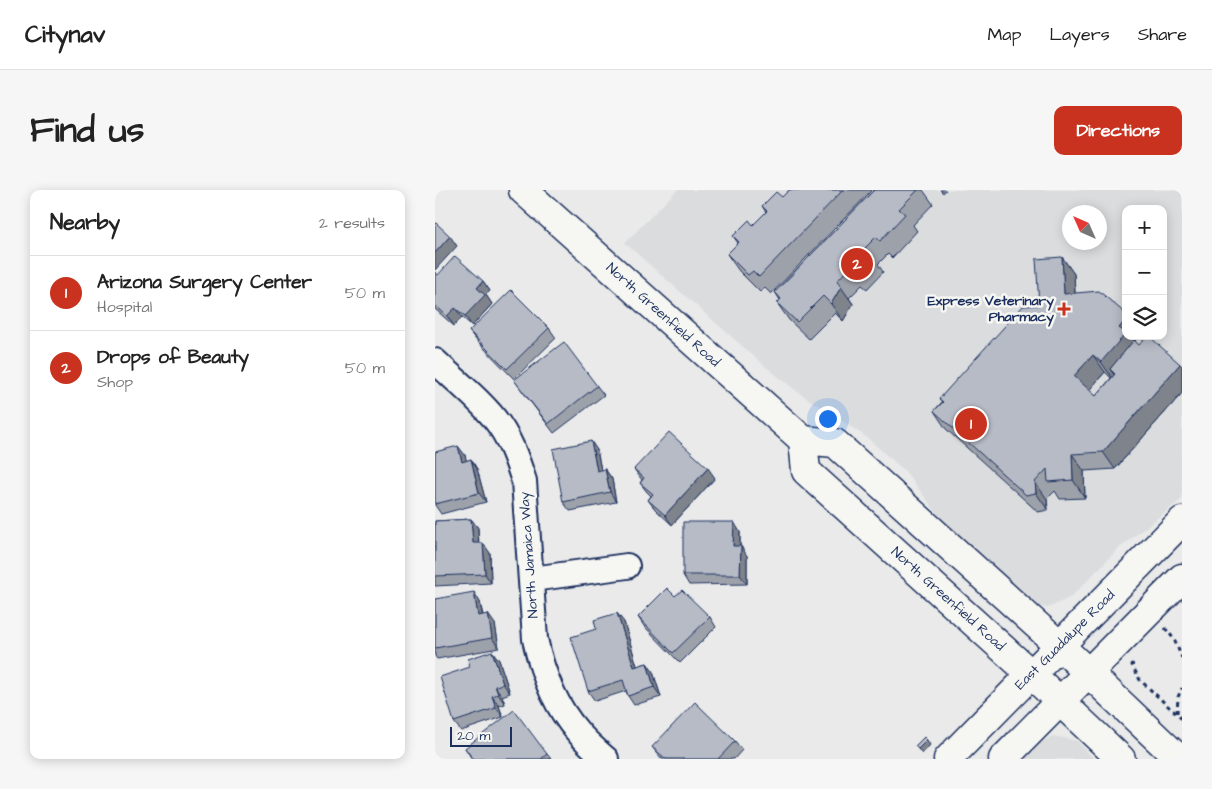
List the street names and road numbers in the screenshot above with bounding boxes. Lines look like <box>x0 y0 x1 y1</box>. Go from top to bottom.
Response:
street label: North Greenfield Road <box>602 258 724 372</box>
street label: North Jamaica Way <box>515 491 543 619</box>
street label: North Greenfield Road <box>887 542 1009 656</box>
street label: East Guadalupe Road <box>1010 585 1120 695</box>

